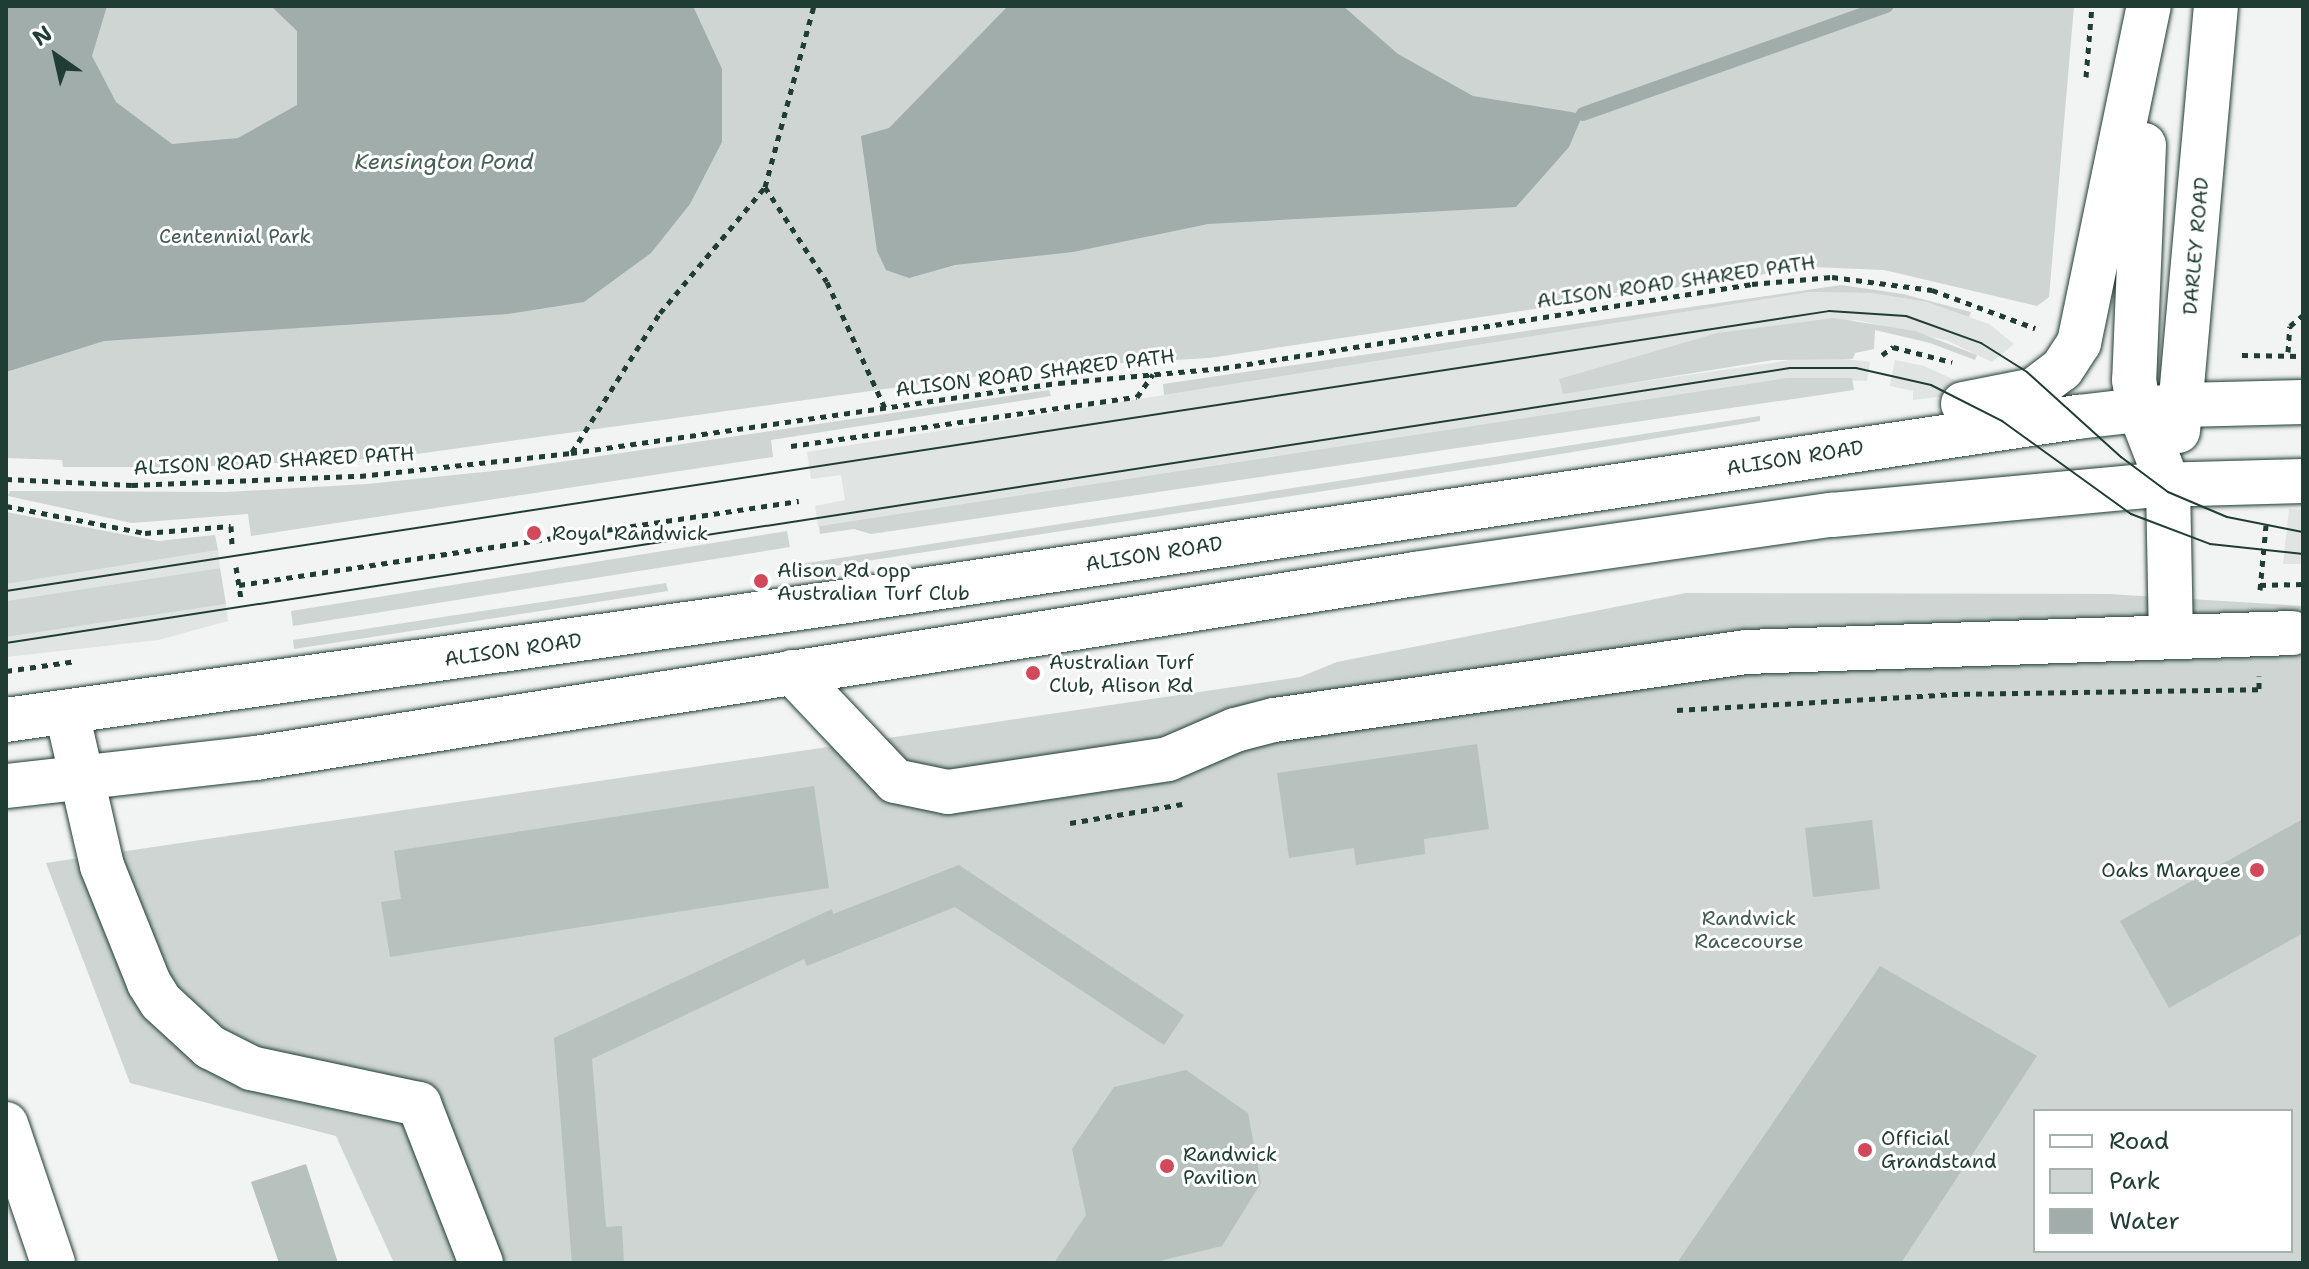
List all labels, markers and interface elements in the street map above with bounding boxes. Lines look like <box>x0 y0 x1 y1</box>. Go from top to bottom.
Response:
north arrow <box>16 16 96 96</box>
text: N <box>27 19 58 53</box>
water label: Kensington Pond <box>354 149 534 175</box>
street label: DARLEY ROAD <box>2178 176 2214 316</box>
park label: Centennial Park <box>159 224 311 248</box>
street label: ALISON ROAD SHARED PATH <box>1535 251 1817 313</box>
street label: ALISON ROAD SHARED PATH <box>894 344 1176 402</box>
street label: ALISON ROAD <box>1725 435 1865 481</box>
street label: ALISON ROAD SHARED PATH <box>133 442 415 480</box>
place label: Royal Randwick <box>552 521 708 545</box>
marker: Royal Randwick <box>523 522 545 544</box>
street label: ALISON ROAD <box>1084 531 1224 577</box>
place label: Alison Rd opp Australian Turf Club <box>777 558 970 605</box>
marker: Alison Rd opp Australian Turf Club <box>752 572 770 590</box>
street label: ALISON ROAD <box>443 628 583 672</box>
place label: Australian Turf Club, Alison Rd <box>1049 650 1194 697</box>
marker: Australian Turf Club, Alison Rd <box>1024 664 1042 682</box>
place label: Oaks Marquee <box>2101 858 2241 882</box>
marker: Oaks Marquee <box>2248 861 2266 879</box>
park label: Randwick Racecourse <box>1694 906 1804 953</box>
legend <box>2033 1109 2293 1253</box>
text: Road <box>2109 1125 2169 1157</box>
place label: Official Grandstand <box>1881 1126 1997 1173</box>
marker: Official Grandstand <box>1856 1141 1874 1159</box>
place label: Randwick Pavilion <box>1183 1142 1277 1189</box>
marker: Randwick Pavilion <box>1158 1157 1176 1175</box>
text: Park <box>2109 1165 2161 1197</box>
text: Water <box>2109 1205 2180 1237</box>

